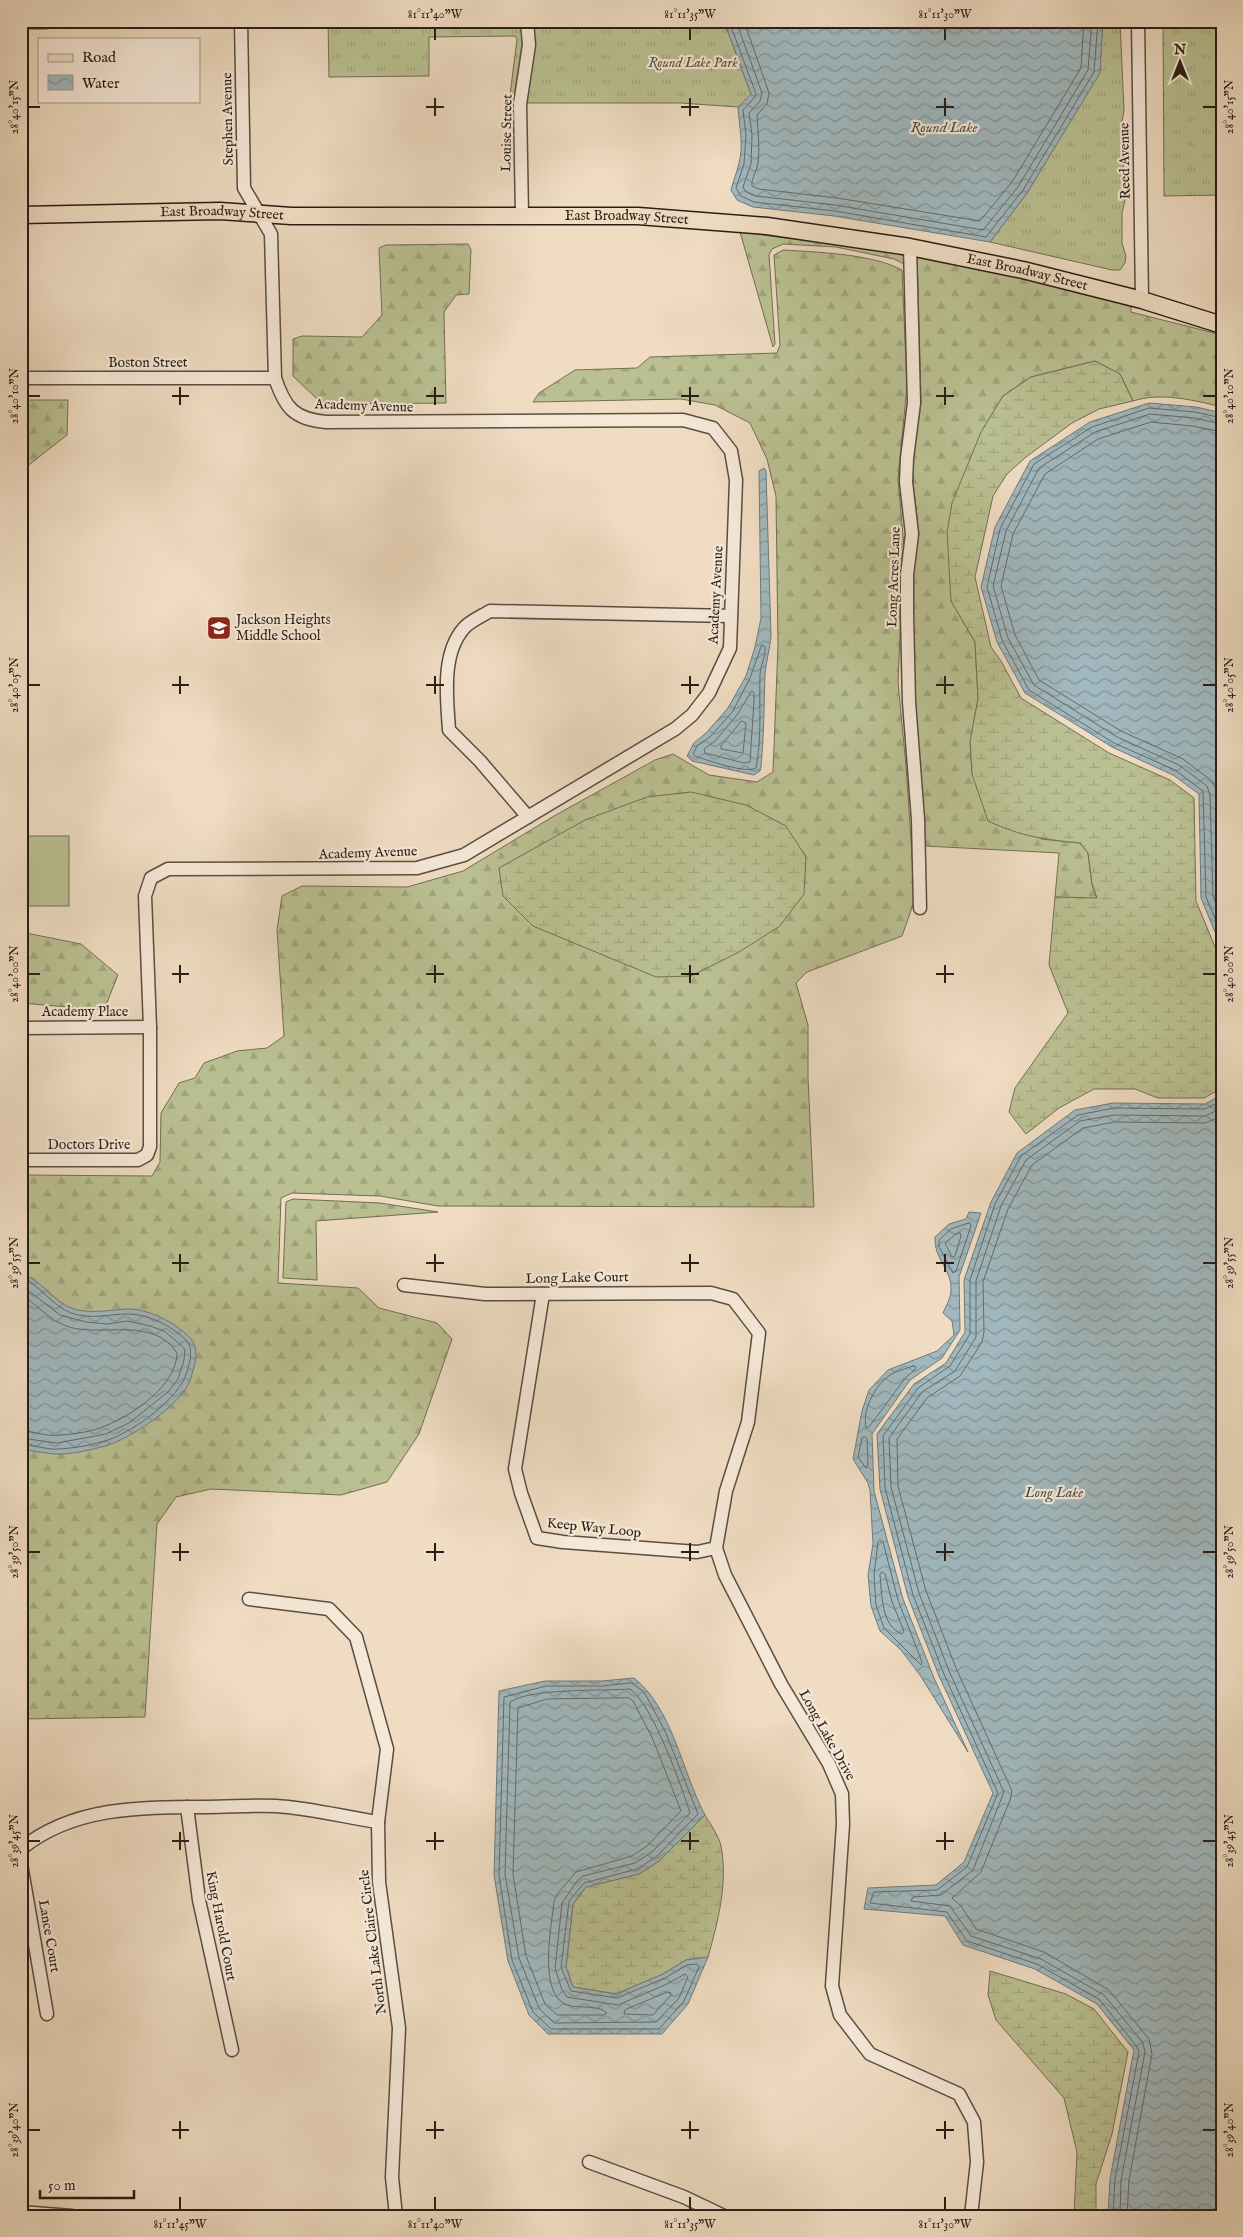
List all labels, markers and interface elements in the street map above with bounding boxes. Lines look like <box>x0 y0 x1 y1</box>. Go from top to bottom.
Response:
text: 81°11'40"W <box>408 7 463 22</box>
text: 81°11'35"W <box>664 7 716 22</box>
text: 81°11'30"W <box>918 7 972 22</box>
legend <box>38 38 200 102</box>
north arrow <box>1156 38 1206 88</box>
text: N <box>1173 41 1186 59</box>
text: Road <box>82 48 117 67</box>
park label: Round Lake Park <box>648 54 738 72</box>
street label: Stephen Avenue <box>218 72 238 166</box>
text: Water <box>82 74 120 93</box>
text: 28°40'15"N <box>7 79 22 134</box>
text: 28°40'15"N <box>1222 79 1237 134</box>
street label: Louise Street <box>497 94 517 172</box>
water label: Round Lake <box>911 118 977 137</box>
street label: Reed Avenue <box>1115 122 1135 200</box>
street label: East Broadway Street <box>160 202 285 224</box>
street label: East Broadway Street <box>565 207 689 229</box>
street label: East Broadway Street <box>965 250 1090 295</box>
street label: Boston Street <box>108 354 188 372</box>
text: 28°40'10"N <box>7 367 22 424</box>
text: 28°40'10"N <box>1222 367 1237 424</box>
street label: Academy Avenue <box>313 395 414 417</box>
street label: Long Acres Lane <box>883 526 905 628</box>
street label: Academy Avenue <box>704 545 728 646</box>
place label: Jackson Heights Middle School <box>234 611 331 645</box>
school or university icon: Jackson Heights Middle School <box>206 615 232 641</box>
text: 28°40'05"N <box>7 656 22 713</box>
text: 28°40'05"N <box>1222 656 1237 713</box>
street label: Academy Avenue <box>317 842 418 864</box>
text: 28°40'00"N <box>7 945 22 1003</box>
text: 28°40'00"N <box>1222 945 1237 1003</box>
street label: Academy Place <box>41 1003 129 1021</box>
street label: Doctors Drive <box>48 1136 131 1154</box>
text: 28°39'55"N <box>7 1236 22 1289</box>
text: 28°39'55"N <box>1222 1236 1237 1289</box>
street label: Long Lake Court <box>525 1268 629 1288</box>
water label: Long Lake <box>1024 1483 1083 1503</box>
street label: Keep Way Loop <box>546 1514 642 1542</box>
text: 28°39'50"N <box>7 1525 22 1579</box>
text: 28°39'50"N <box>1222 1525 1237 1579</box>
street label: Long Lake Drive <box>795 1686 860 1784</box>
text: 28°39'45"N <box>7 1814 22 1868</box>
text: 28°39'45"N <box>1222 1814 1237 1868</box>
street label: North Lake Claire Circle <box>355 1868 391 2015</box>
street label: King Harold Court <box>202 1869 241 1983</box>
street label: Lance Court <box>34 1898 64 1974</box>
text: 28°39'40"N <box>7 2102 22 2158</box>
text: 28°39'40"N <box>1222 2102 1237 2158</box>
scale bar <box>40 2167 134 2199</box>
text: 50 m <box>48 2176 76 2195</box>
text: 81°11'45"W <box>154 2217 207 2232</box>
text: 81°11'40"W <box>408 2217 463 2232</box>
text: 81°11'35"W <box>664 2217 716 2232</box>
text: 81°11'30"W <box>918 2217 972 2232</box>

